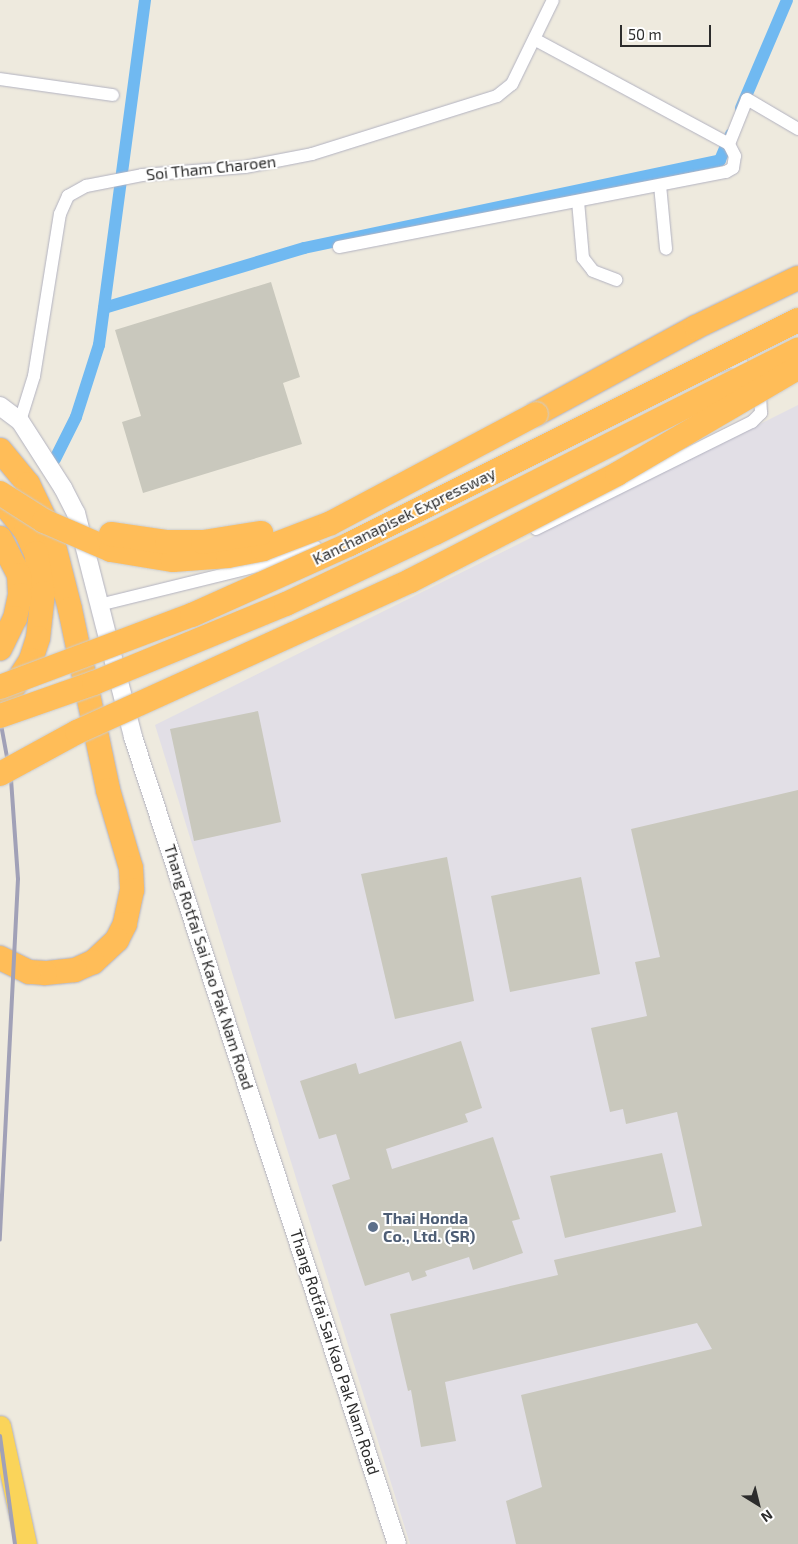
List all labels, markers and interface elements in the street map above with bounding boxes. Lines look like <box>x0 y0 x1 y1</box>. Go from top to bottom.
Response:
scale bar <box>623 15 714 47</box>
text: 50 m <box>628 25 662 43</box>
street label: Soi Tham Charoen <box>145 152 277 184</box>
street label: Kanchanapisek Expressway <box>309 463 499 569</box>
street label: Thang Rotfai Sai Kao Pak Nam Road <box>160 842 258 1092</box>
place label: Thai Honda Co., Ltd. (SR) <box>383 1208 475 1246</box>
marker: Thai Honda Co., Ltd. (SR) <box>367 1221 379 1233</box>
street label: Thang Rotfai Sai Kao Pak Nam Road <box>286 1227 384 1477</box>
north arrow <box>733 1479 783 1529</box>
text: N <box>758 1507 776 1526</box>

